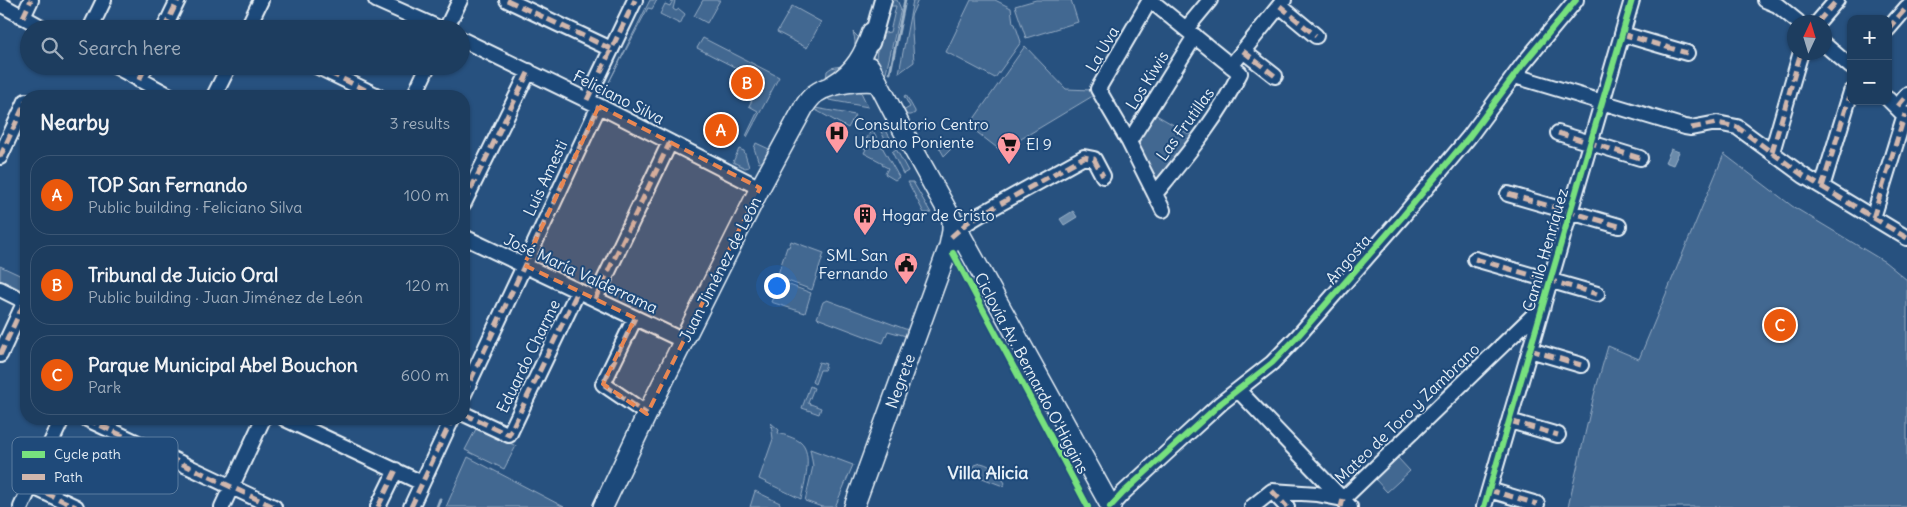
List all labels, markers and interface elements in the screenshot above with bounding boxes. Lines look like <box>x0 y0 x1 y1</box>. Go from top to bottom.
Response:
north arrow <box>1787 15 1832 60</box>
map controls <box>1847 15 1892 105</box>
button: + <box>1847 15 1892 60</box>
search box <box>20 20 470 75</box>
street label: La Uva <box>1081 23 1123 75</box>
icon: search <box>38 34 66 62</box>
text: Search here <box>78 36 181 60</box>
street label: Los Kiwis <box>1121 47 1173 113</box>
button: − <box>1847 60 1892 105</box>
pin: B <box>731 64 763 102</box>
street label: Feliciano Silva <box>570 65 668 129</box>
street label: Las Frutillas <box>1152 83 1218 165</box>
text: Nearby <box>40 109 110 136</box>
pin: A <box>705 111 737 149</box>
text: 3 results <box>390 113 450 133</box>
place label: Consultorio Centro Urbano Poniente <box>854 114 989 152</box>
hospital icon: Consultorio Centro Urbano Poniente <box>824 120 850 154</box>
supermarket icon: El 9 <box>996 131 1022 165</box>
place label: El 9 <box>1026 134 1052 154</box>
street label: Luis Amesti <box>519 137 571 219</box>
text: TOP San Fernando <box>88 173 247 197</box>
text: A <box>52 185 62 205</box>
text: 100 m <box>404 185 449 205</box>
street label: Camilo Henríquez <box>1518 186 1572 314</box>
street label: Juan Jiménez de León <box>675 193 765 345</box>
text: Public building · Feliciano Silva <box>88 197 302 217</box>
building icon: Hogar de Cristo <box>852 202 878 236</box>
place label: Hogar de Cristo <box>882 205 995 225</box>
street label: José María Valderrama <box>501 229 661 317</box>
street label: Angosta <box>1321 230 1375 288</box>
place label: SML San Fernando <box>819 245 888 283</box>
public building icon: SML San Fernando <box>893 251 919 285</box>
text: Tribunal de Juicio Oral <box>88 263 278 287</box>
street label: Ciclovía Av. Bernardo O'Higgins <box>970 269 1094 477</box>
your location <box>764 273 790 299</box>
text: B <box>52 275 62 295</box>
text: 120 m <box>406 275 449 295</box>
text: Public building · Juan Jiménez de León <box>88 287 363 307</box>
street label: Eduardo Charme <box>492 296 564 416</box>
pin: C <box>1764 306 1796 344</box>
street label: Mateo de Toro y Zambrano <box>1331 339 1483 487</box>
street label: Negrete <box>881 351 919 411</box>
text: Parque Municipal Abel Bouchon <box>88 353 358 377</box>
text: C <box>52 365 62 385</box>
text: 600 m <box>401 365 449 385</box>
text: Park <box>88 377 121 397</box>
legend <box>12 437 178 494</box>
text: Cycle path <box>54 445 121 463</box>
district label: Villa Alicia <box>948 461 1029 484</box>
text: Path <box>54 468 83 486</box>

